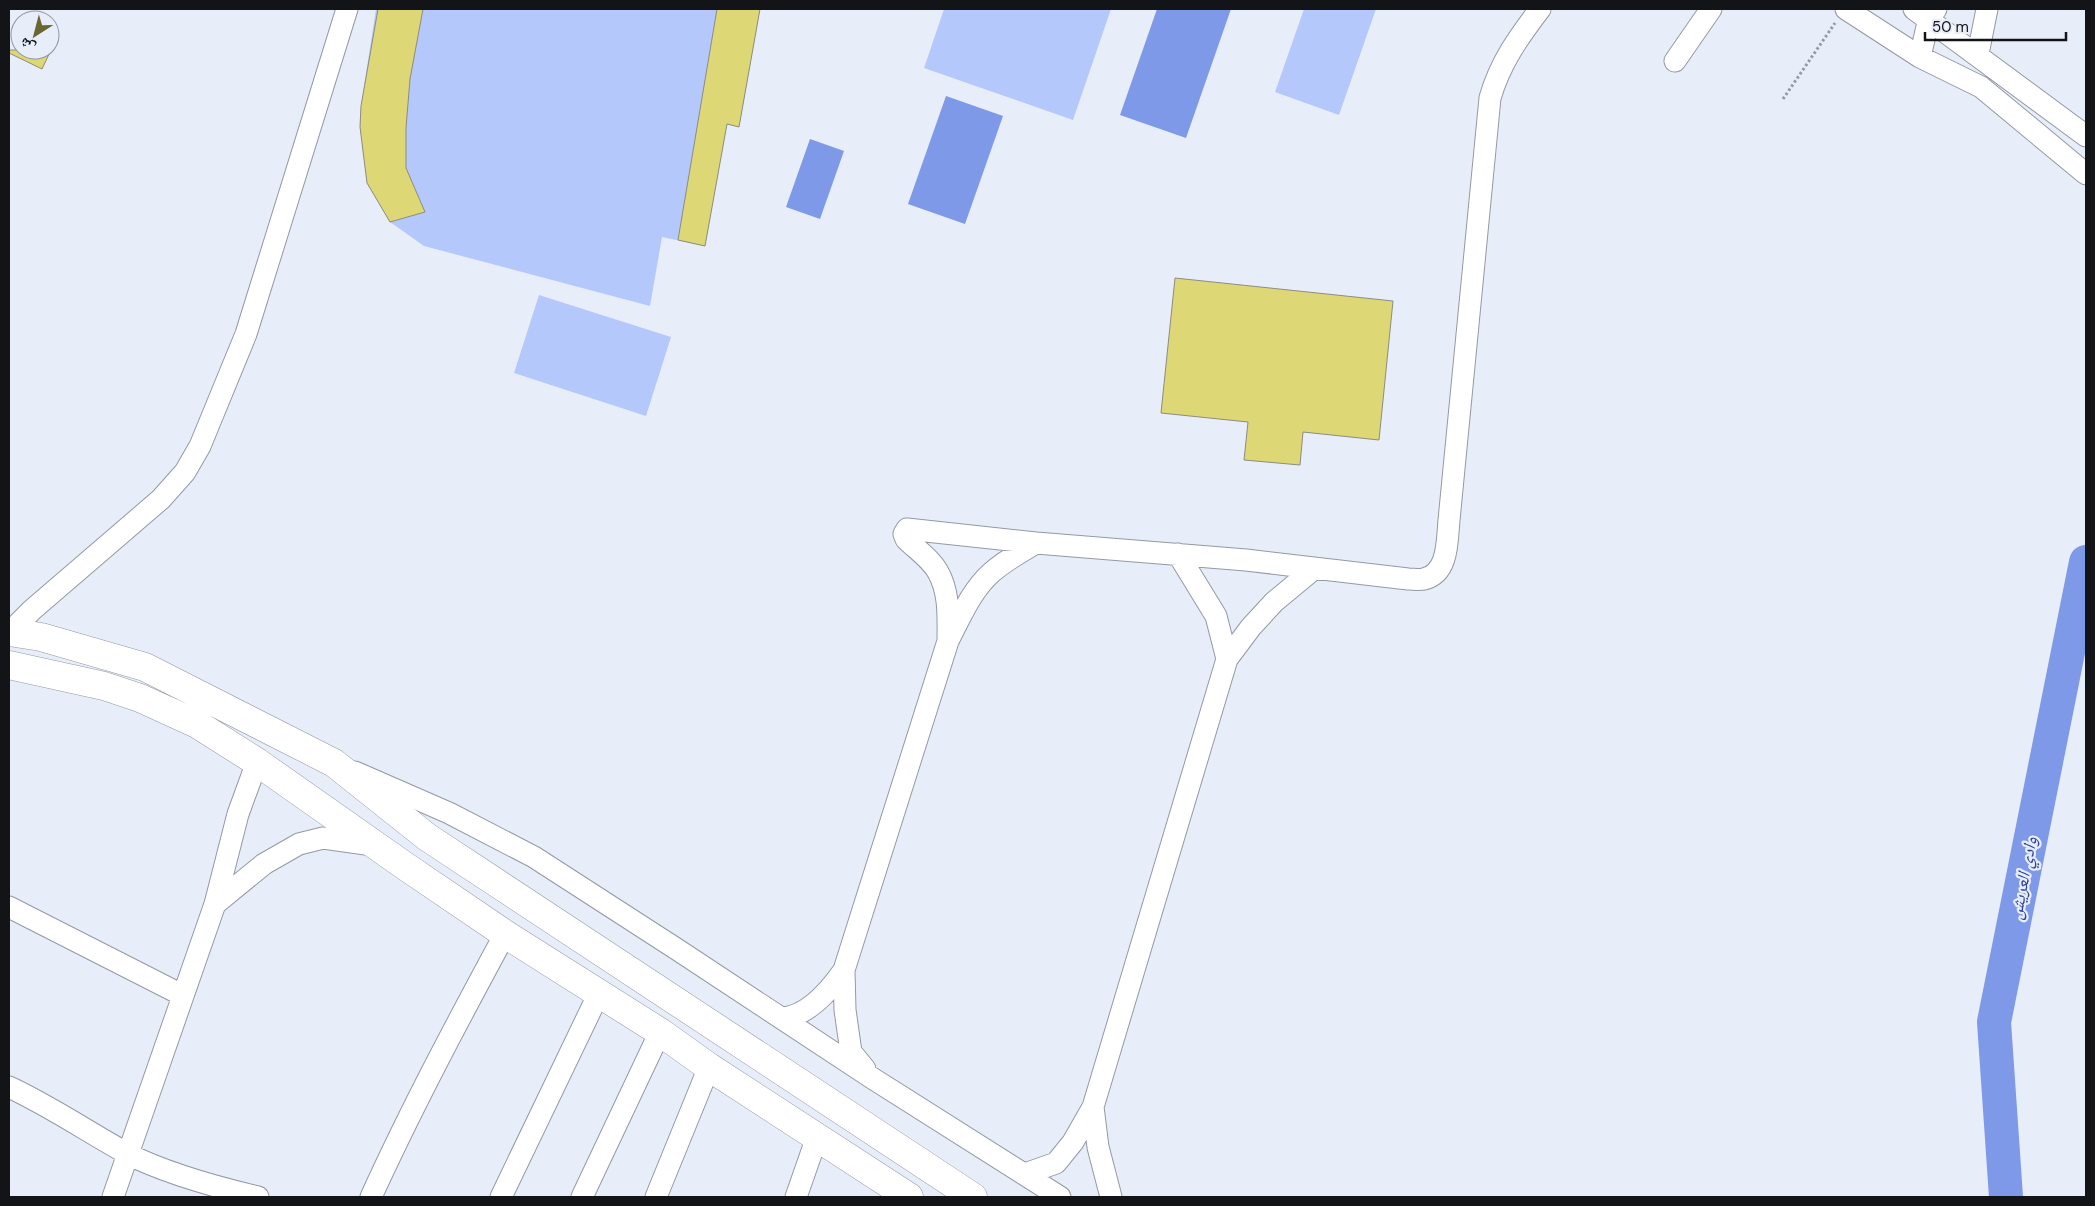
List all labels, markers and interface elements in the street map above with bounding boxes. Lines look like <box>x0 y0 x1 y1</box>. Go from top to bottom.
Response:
north arrow <box>10 10 60 60</box>
scale bar <box>1925 10 2066 42</box>
text: 50 m <box>1932 17 1969 37</box>
text: ش <box>16 34 39 57</box>
water label: وادي العريش <box>2003 834 2045 922</box>

